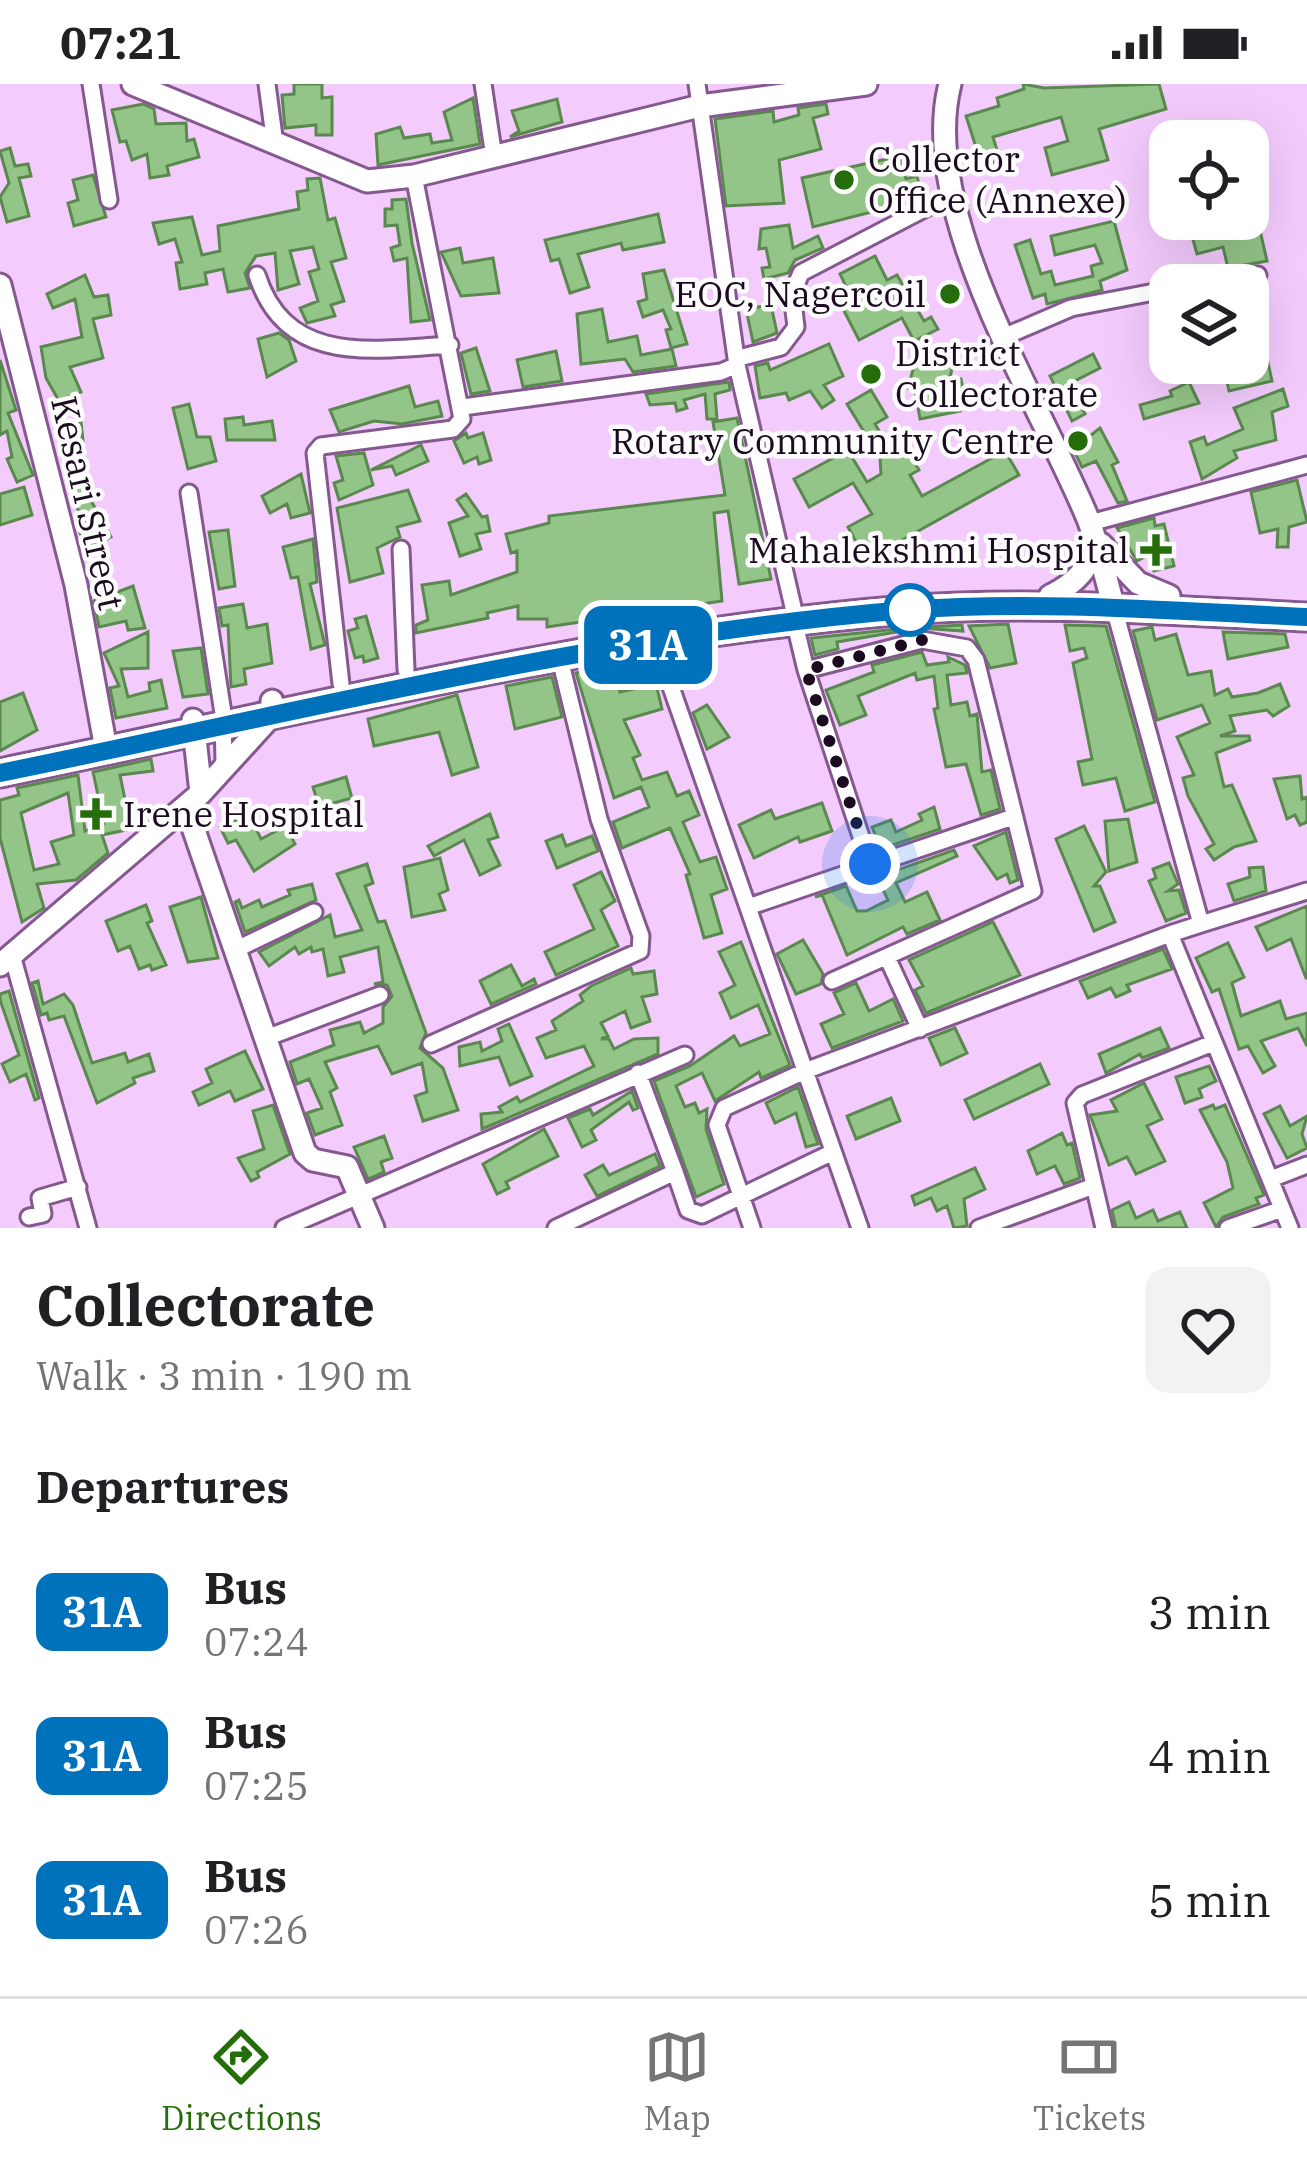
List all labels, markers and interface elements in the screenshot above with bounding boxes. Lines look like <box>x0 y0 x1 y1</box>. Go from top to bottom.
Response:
text: 07:21 <box>60 13 182 71</box>
map controls <box>1149 120 1269 384</box>
button: locate <box>1149 120 1269 240</box>
place label: Collector Office (Annexe) <box>868 135 1127 223</box>
marker: Collector Office (Annexe) <box>831 167 857 193</box>
button: layers <box>1149 264 1269 384</box>
place label: EOC, Nagercoil <box>674 270 926 317</box>
marker: EOC, Nagercoil <box>937 281 963 307</box>
place label: District Collectorate <box>895 329 1098 417</box>
marker: District Collectorate <box>858 361 884 387</box>
street label: Kesari Street <box>41 391 136 614</box>
place label: Rotary Community Centre <box>611 417 1054 464</box>
marker: Rotary Community Centre <box>1065 428 1091 454</box>
place label: Mahalekshmi Hospital <box>748 526 1129 573</box>
marker: Mahalekshmi Hospital <box>1140 534 1172 566</box>
unlabelled marker <box>885 585 935 635</box>
line badge: 31A <box>579 606 717 684</box>
text: 31A <box>608 617 688 672</box>
place label: Irene Hospital <box>123 790 364 837</box>
marker: Irene Hospital <box>80 798 112 830</box>
your location <box>840 834 900 894</box>
button: heart <box>1145 1267 1271 1393</box>
text: Collectorate <box>36 1268 375 1342</box>
text: Walk · 3 min · 190 m <box>36 1350 412 1401</box>
text: Departures <box>36 1457 289 1515</box>
text: Bus <box>204 1558 287 1616</box>
text: 3 min <box>1148 1583 1271 1641</box>
text: 31A <box>62 1584 142 1639</box>
text: 07:24 <box>204 1616 309 1667</box>
text: Bus <box>204 1702 287 1760</box>
text: 4 min <box>1148 1727 1271 1785</box>
text: 31A <box>62 1728 142 1783</box>
text: 07:25 <box>204 1760 309 1811</box>
text: Bus <box>204 1846 287 1904</box>
text: 5 min <box>1148 1871 1271 1929</box>
text: 31A <box>62 1872 142 1927</box>
text: 07:26 <box>204 1904 309 1955</box>
tab: Directions <box>161 2024 322 2139</box>
tab: Map <box>644 2024 711 2139</box>
tab: Tickets <box>1033 2024 1146 2139</box>

